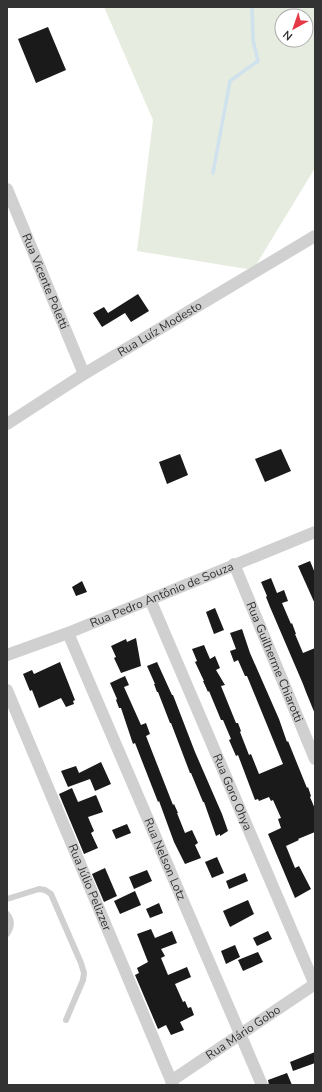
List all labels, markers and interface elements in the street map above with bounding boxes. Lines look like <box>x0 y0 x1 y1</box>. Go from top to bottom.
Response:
north arrow <box>274 8 314 48</box>
text: N <box>280 27 296 44</box>
street label: Rua Vicente Poletti <box>18 231 73 332</box>
street label: Rua Luíz Modesto <box>115 297 205 360</box>
street label: Rua Pedro Antônio de Souza <box>87 558 236 631</box>
street label: Rua Guilherme Chiarotti <box>242 599 307 725</box>
street label: Rua Goro Ohya <box>209 751 256 833</box>
street label: Rua Nelson Lotz <box>140 815 190 903</box>
street label: Rua Júlio Pelizzer <box>65 841 116 934</box>
street label: Rua Mário Gobo <box>203 1001 284 1063</box>

